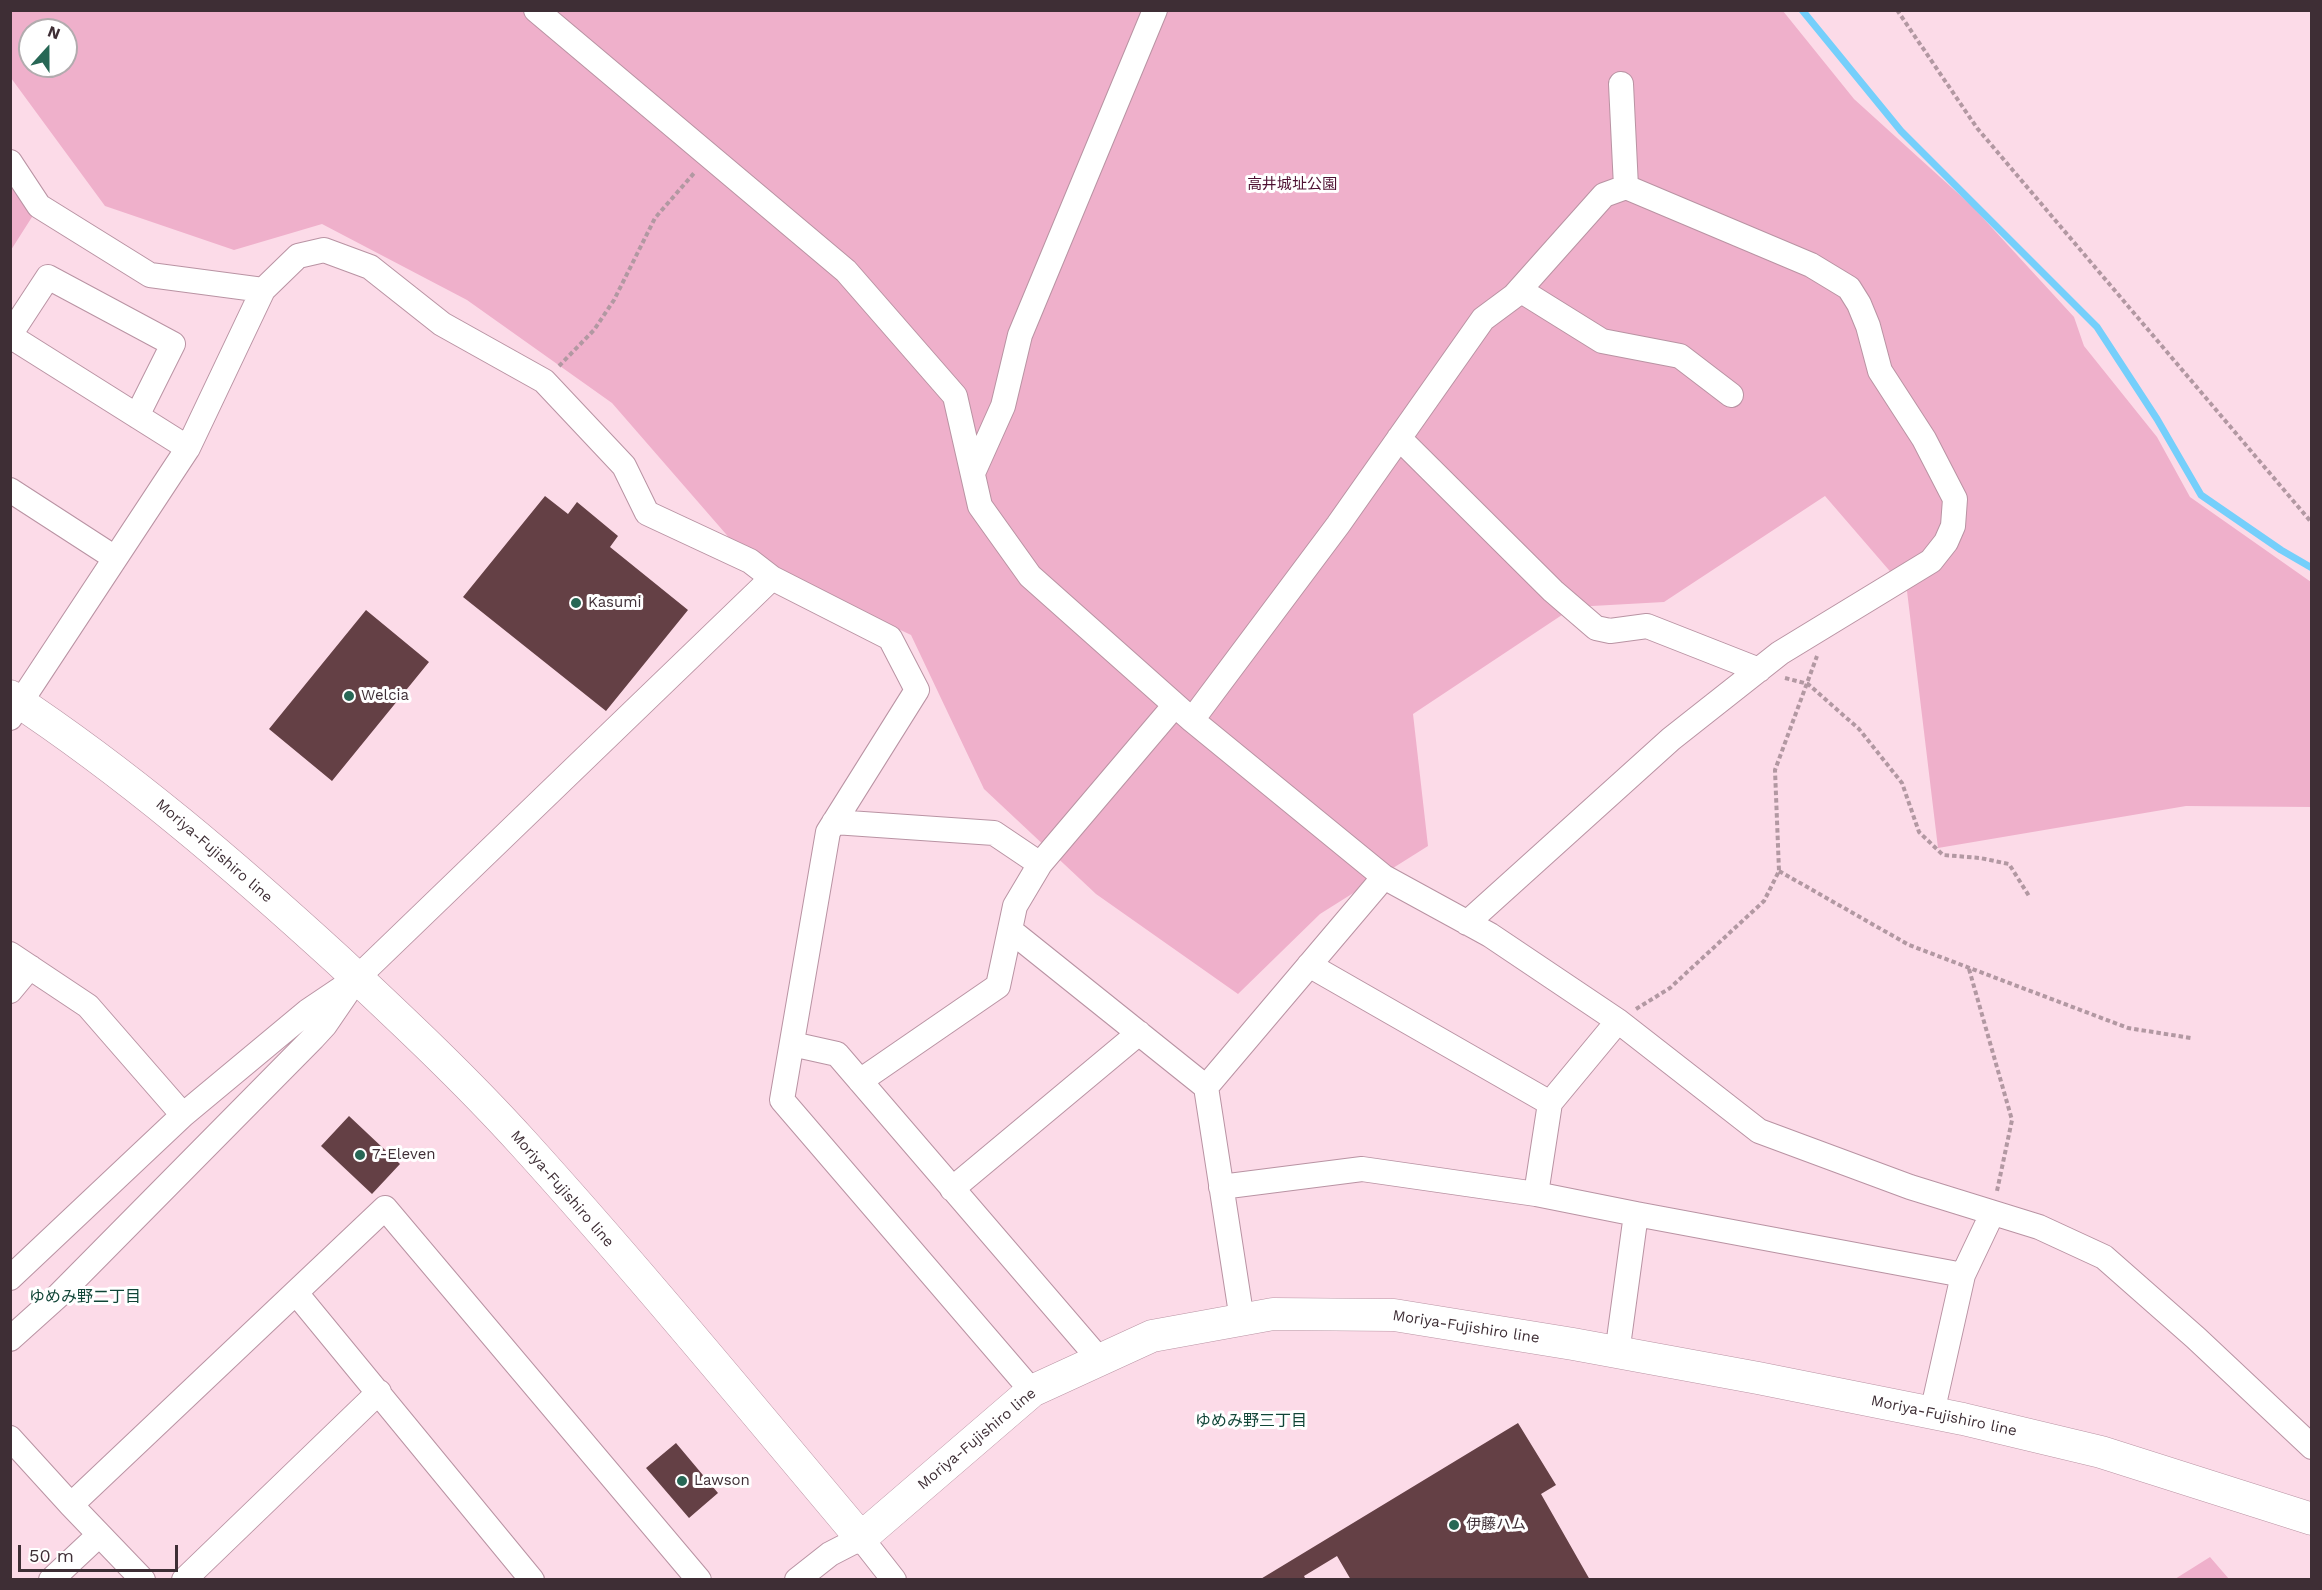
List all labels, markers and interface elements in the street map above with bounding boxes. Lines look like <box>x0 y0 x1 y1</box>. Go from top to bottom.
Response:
north arrow <box>18 18 78 78</box>
text: N <box>45 22 63 44</box>
park label: 高井城址公園 <box>1247 176 1337 194</box>
place label: Kasumi <box>588 594 642 612</box>
marker: Kasumi <box>569 596 583 610</box>
place label: Welcia <box>361 687 409 705</box>
marker: Welcia <box>342 689 356 703</box>
street label: Moriya-Fujishiro line <box>152 795 276 907</box>
street label: Moriya-Fujishiro line <box>506 1127 618 1251</box>
place label: 7-Eleven <box>372 1146 436 1164</box>
marker: 7-Eleven <box>353 1148 367 1162</box>
district label: ゆめみ野二丁目 <box>29 1287 141 1307</box>
street label: Moriya-Fujishiro line <box>1391 1306 1541 1348</box>
street label: Moriya-Fujishiro line <box>914 1384 1040 1494</box>
street label: Moriya-Fujishiro line <box>1869 1392 2019 1440</box>
district label: ゆめみ野三丁目 <box>1195 1411 1307 1431</box>
place label: Lawson <box>694 1472 750 1490</box>
marker: Lawson <box>675 1474 689 1488</box>
place label: 伊藤ハム <box>1466 1516 1526 1534</box>
marker: 伊藤ハム <box>1447 1518 1461 1532</box>
scale bar <box>21 1533 182 1571</box>
text: 50 m <box>29 1545 74 1566</box>

